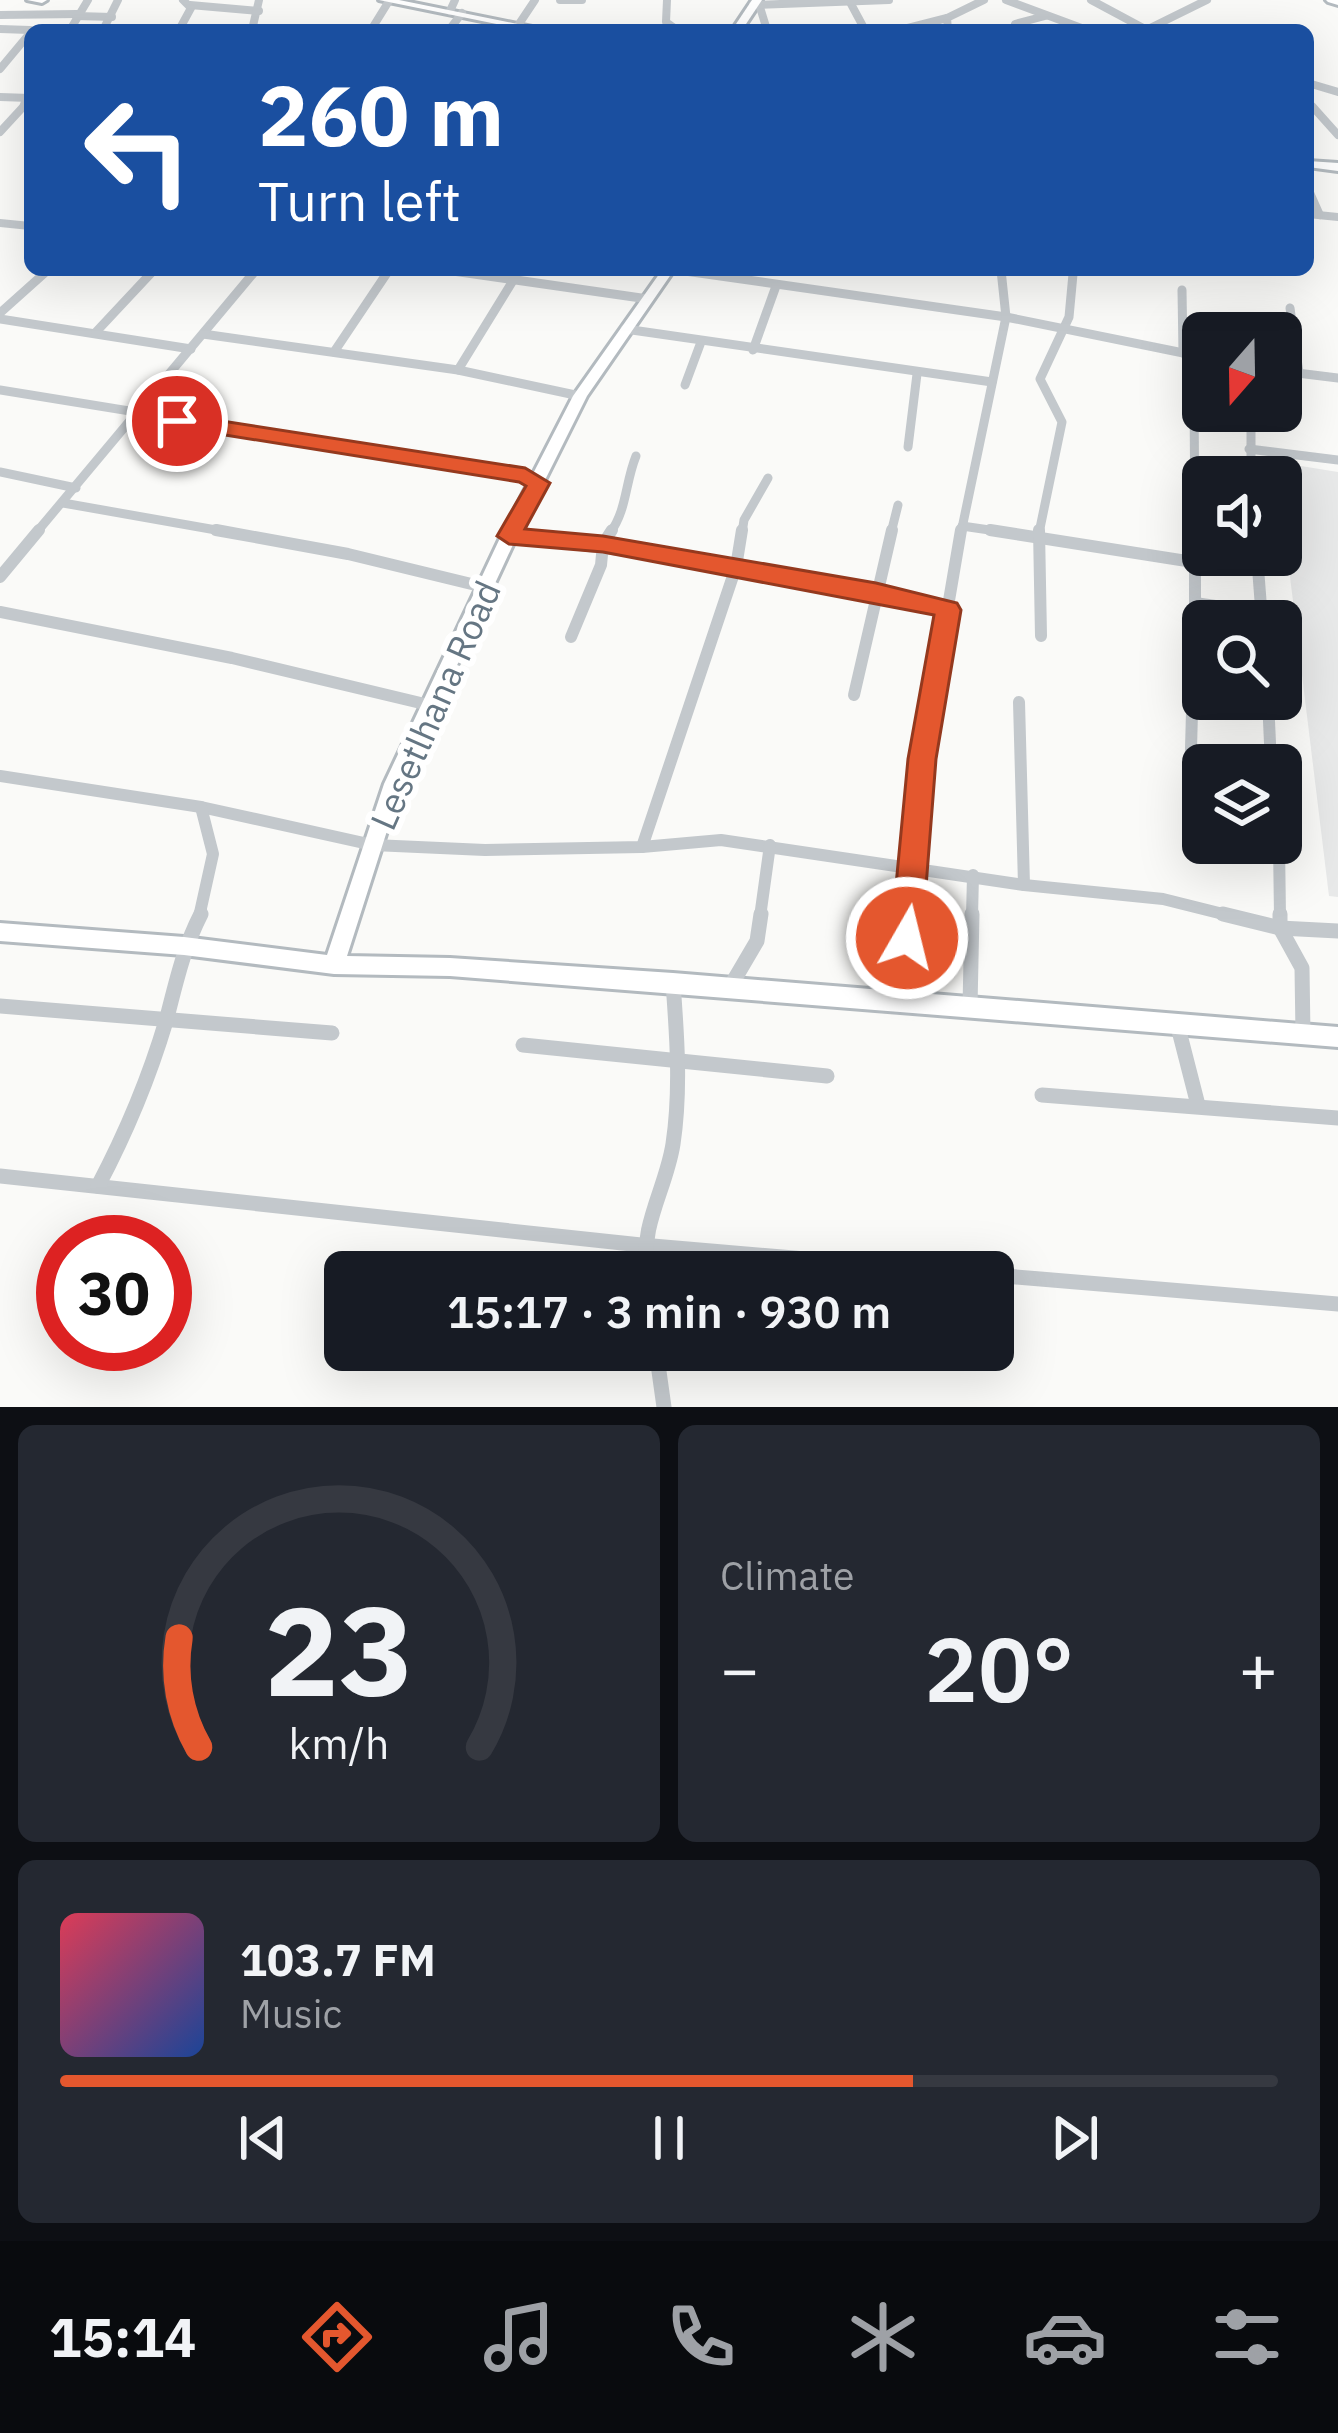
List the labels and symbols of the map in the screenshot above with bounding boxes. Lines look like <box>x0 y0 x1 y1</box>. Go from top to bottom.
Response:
north arrow <box>1182 312 1302 432</box>
pin <box>126 370 228 472</box>
street label: Lesetlhana Road <box>359 573 511 837</box>
position arrow <box>844 875 970 1001</box>
speed limit sign: 30 <box>36 1215 192 1371</box>

